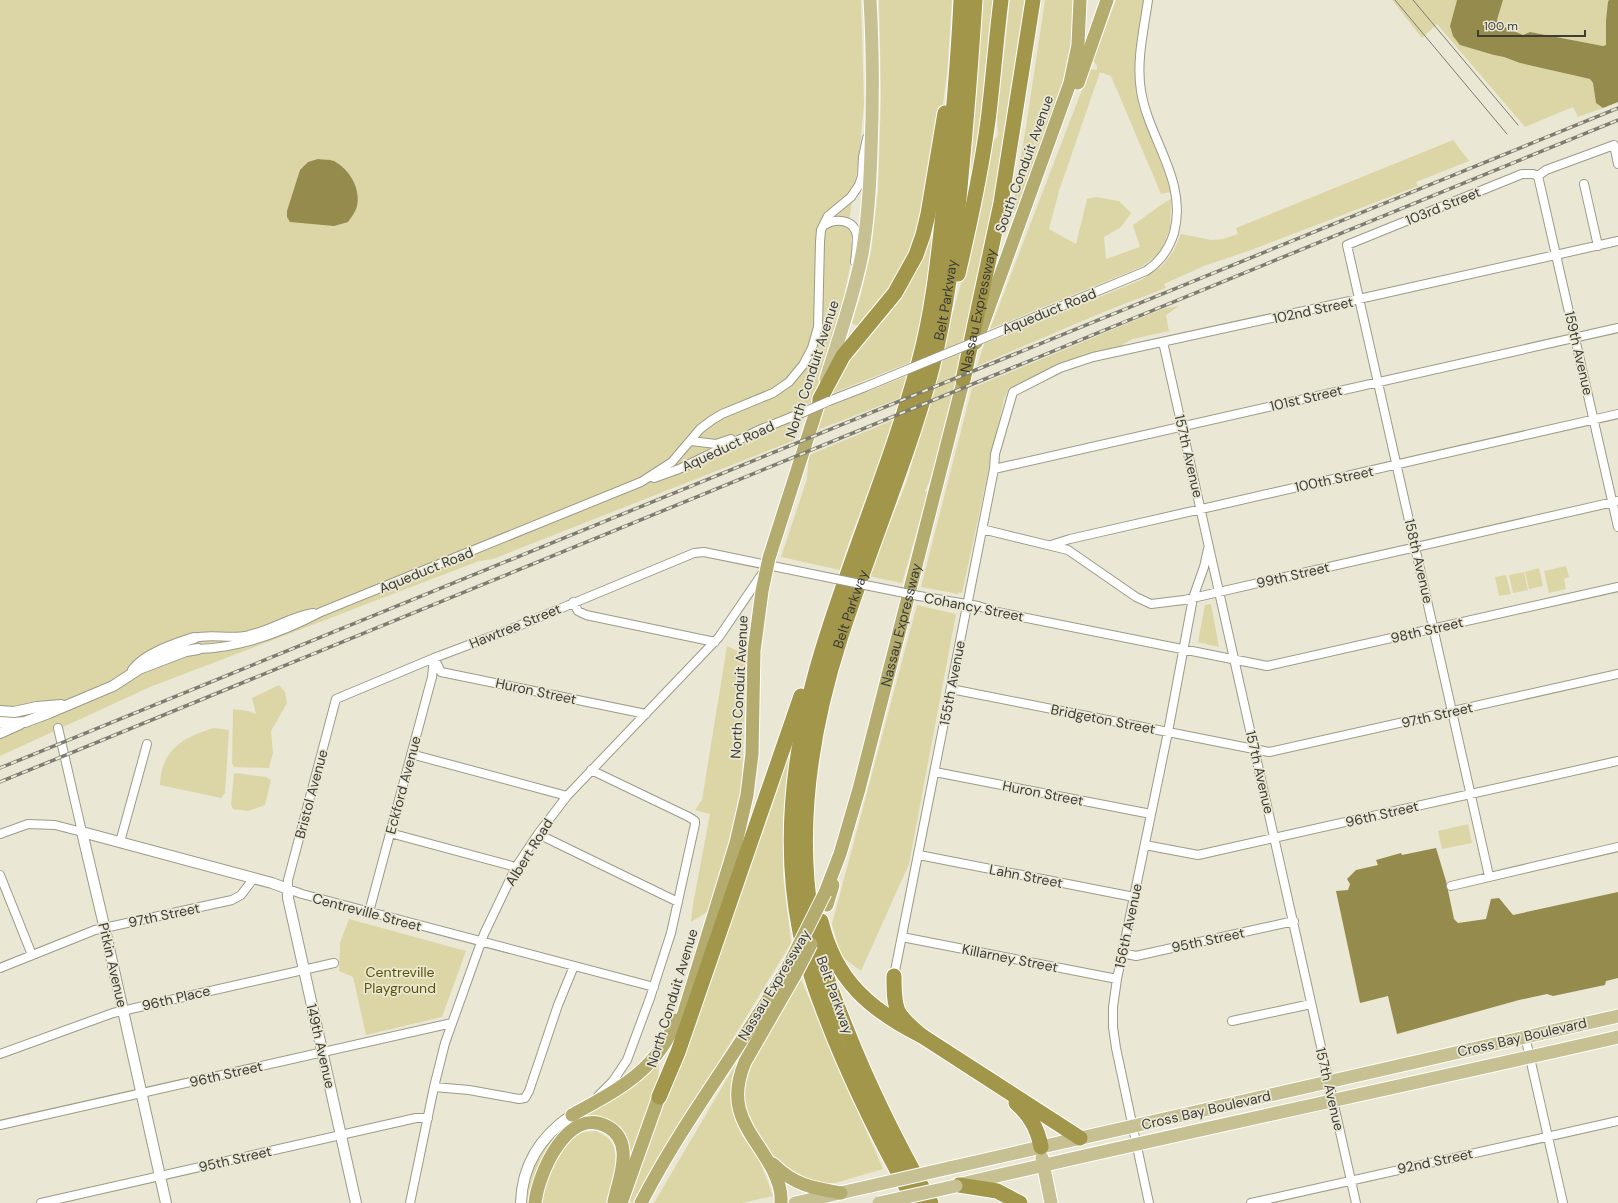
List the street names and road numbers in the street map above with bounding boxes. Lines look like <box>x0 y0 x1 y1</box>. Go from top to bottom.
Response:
street label: South Conduit Avenue <box>991 93 1057 235</box>
street label: 103rd Street <box>1403 183 1483 229</box>
street label: Nassau Expressway <box>956 247 1000 374</box>
street label: Belt Parkway <box>930 258 961 342</box>
street label: Aqueduct Road <box>999 284 1099 338</box>
street label: 102nd Street <box>1271 293 1355 327</box>
street label: North Conduit Avenue <box>781 298 843 440</box>
street label: 159th Avenue <box>1561 309 1597 397</box>
street label: 101st Street <box>1268 381 1344 415</box>
street label: 157th Avenue <box>1171 413 1207 499</box>
street label: Aqueduct Road <box>679 417 777 475</box>
street label: 100th Street <box>1293 462 1375 496</box>
street label: 158th Avenue <box>1401 517 1437 605</box>
street label: Aqueduct Road <box>376 543 476 597</box>
street label: 99th Street <box>1255 558 1331 592</box>
street label: Nassau Expressway <box>877 561 925 688</box>
street label: Belt Parkway <box>829 567 872 651</box>
street label: Cohancy Street <box>923 589 1025 625</box>
street label: Hawtree Street <box>466 599 564 653</box>
street label: 98th Street <box>1389 613 1465 647</box>
street label: North Conduit Avenue <box>726 615 752 759</box>
street label: 155th Avenue <box>935 639 969 727</box>
street label: Huron Street <box>494 674 578 708</box>
street label: 97th Street <box>1399 698 1475 732</box>
street label: Bridgeton Street <box>1049 700 1157 738</box>
street label: 157th Avenue <box>1242 729 1278 815</box>
street label: Eckford Avenue <box>381 734 425 836</box>
street label: Bristol Avenue <box>290 747 332 841</box>
street label: Huron Street <box>1001 776 1085 810</box>
street label: 96th Street <box>1344 797 1420 831</box>
street label: Albert Road <box>501 815 557 889</box>
street label: Lahn Street <box>988 860 1064 892</box>
street label: 156th Avenue <box>1110 882 1146 970</box>
street label: Centreville Street <box>310 889 424 935</box>
street label: 97th Street <box>127 899 201 931</box>
street label: Pitkin Avenue <box>94 921 132 1009</box>
street label: 95th Street <box>1170 923 1246 957</box>
street label: Nassau Expressway <box>734 926 814 1044</box>
street label: North Conduit Avenue <box>642 927 702 1069</box>
street label: Killarney Street <box>960 940 1060 976</box>
street label: Belt Parkway <box>813 953 858 1037</box>
street label: 96th Place <box>140 981 212 1015</box>
street label: 149th Avenue <box>303 1002 340 1090</box>
street label: Cross Bay Boulevard <box>1456 1013 1588 1061</box>
street label: 157th Avenue <box>1312 1046 1348 1132</box>
street label: 96th Street <box>188 1057 264 1091</box>
street label: Cross Bay Boulevard <box>1140 1086 1272 1134</box>
street label: 95th Street <box>197 1142 273 1176</box>
street label: 92nd Street <box>1396 1144 1474 1178</box>

